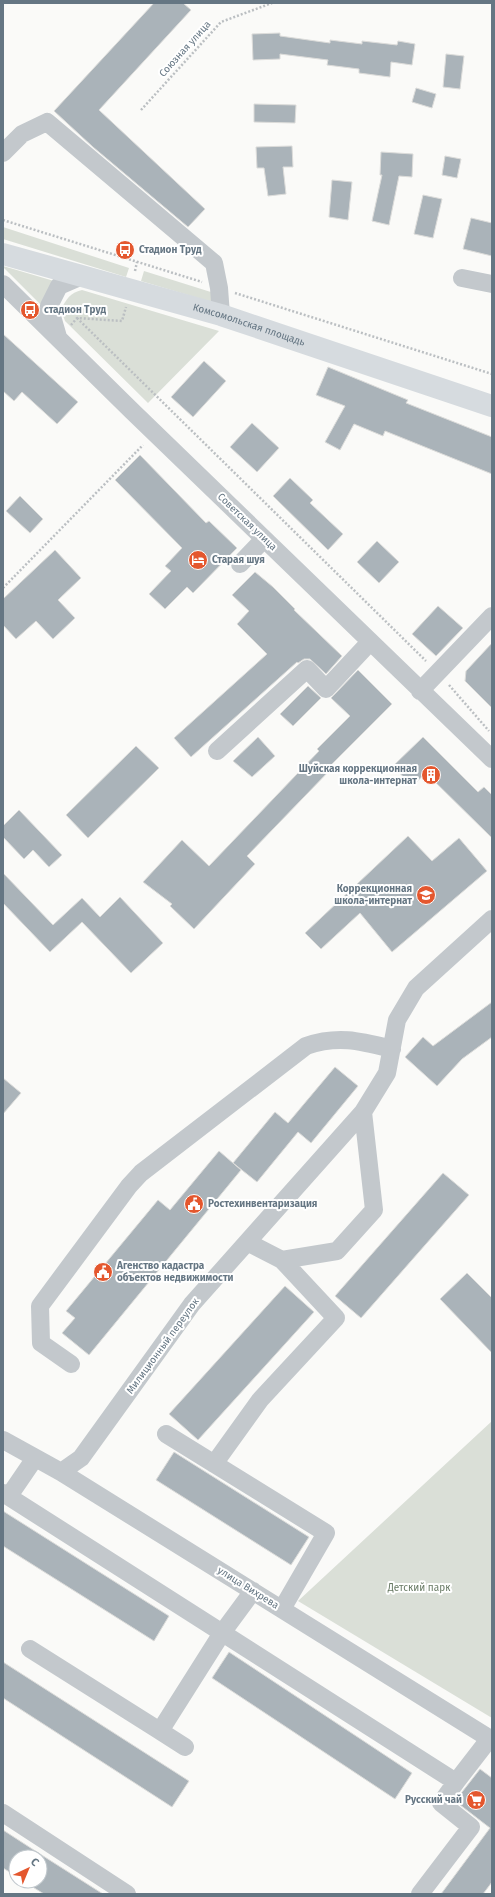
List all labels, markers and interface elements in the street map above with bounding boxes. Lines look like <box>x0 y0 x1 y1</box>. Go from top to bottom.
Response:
street label: Союзная улица <box>157 19 213 79</box>
bus stop icon: Стадион Труд <box>114 239 136 261</box>
place label: Стадион Труд <box>139 244 202 256</box>
bus stop icon: стадион Труд <box>19 299 41 321</box>
street label: Комсомольская площадь <box>191 301 307 349</box>
place label: стадион Труд <box>44 304 106 316</box>
street label: Советская улица <box>215 491 279 553</box>
hotel icon: Старая шуя <box>187 549 209 571</box>
place label: Старая шуя <box>212 554 265 566</box>
place label: Шуйская коррекционная школа-интернат <box>299 763 417 787</box>
building icon: Шуйская коррекционная школа-интернат <box>420 764 442 786</box>
place label: Коррекционная школа-интернат <box>334 883 412 907</box>
school or university icon: Коррекционная школа-интернат <box>415 884 437 906</box>
public building icon: Ростехинвентаризация <box>183 1193 205 1215</box>
place label: Ростехинвентаризация <box>208 1198 317 1210</box>
place label: Агенство кадастра объектов недвижимости <box>116 1260 234 1284</box>
public building icon: Агенство кадастра объектов недвижимости <box>92 1261 114 1283</box>
street label: Милиционный переулок <box>124 1295 202 1396</box>
street label: улица Вихрева <box>215 1564 281 1612</box>
park label: Детский парк <box>387 1582 451 1594</box>
supermarket icon: Русский чай <box>465 1789 487 1811</box>
place label: Русский чай <box>405 1794 462 1806</box>
north arrow <box>8 1849 48 1889</box>
text: С <box>28 1855 42 1870</box>

